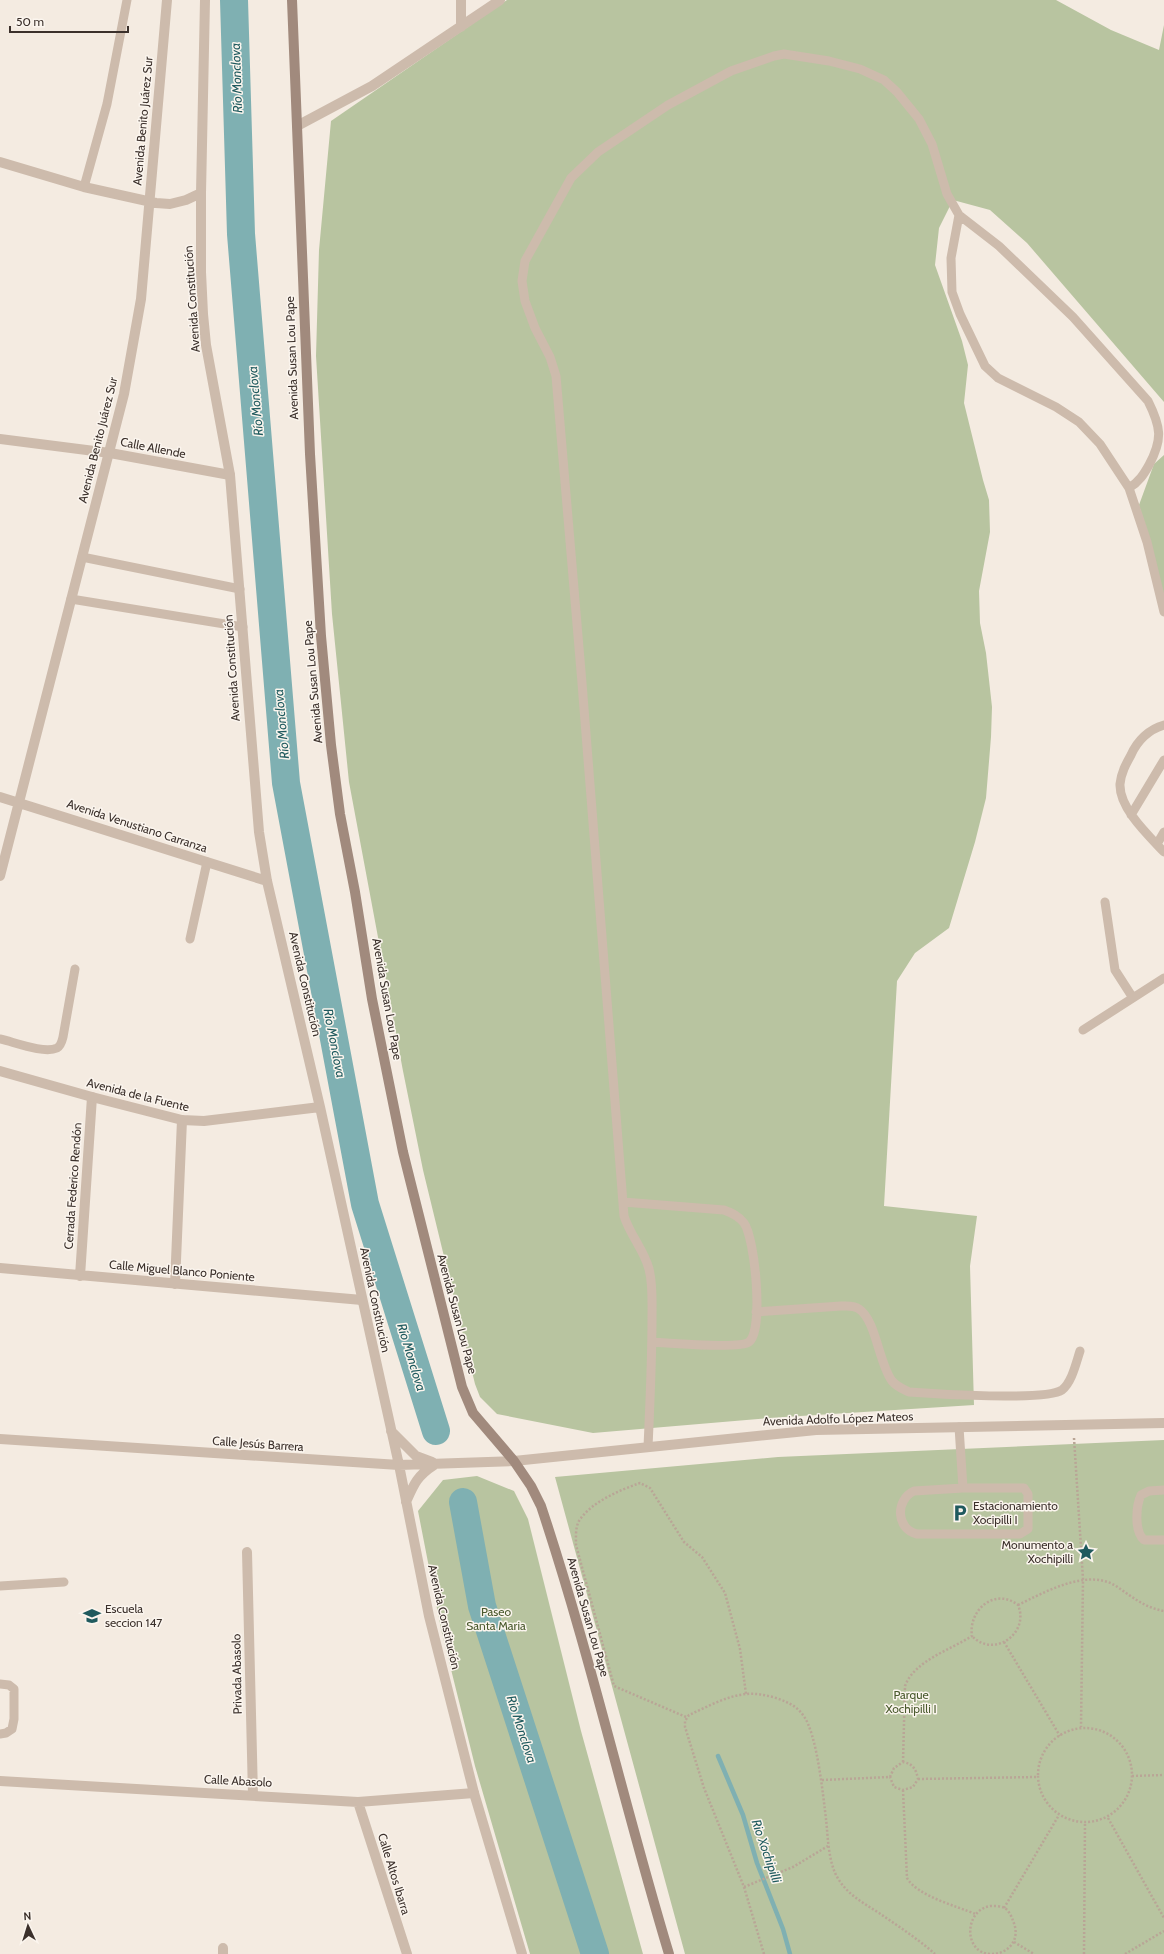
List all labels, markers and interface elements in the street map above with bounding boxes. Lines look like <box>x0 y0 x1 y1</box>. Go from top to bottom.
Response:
scale bar <box>10 8 128 34</box>
text: 50 m <box>16 14 44 29</box>
water label: Río Monclova <box>227 43 245 113</box>
street label: Avenida Benito Juárez Sur <box>129 56 156 186</box>
street label: Avenida Constitución <box>180 245 203 353</box>
street label: Avenida Susan Lou Pape <box>282 296 301 420</box>
water label: Río Monclova <box>244 365 266 437</box>
street label: Avenida Benito Juárez Sur <box>75 375 120 504</box>
street label: Calle Allende <box>119 434 187 461</box>
street label: Avenida Constitución <box>220 614 243 722</box>
street label: Avenida Susan Lou Pape <box>300 620 325 744</box>
water label: Río Monclova <box>270 688 292 760</box>
street label: Avenida Venustiano Carranza <box>65 796 210 855</box>
street label: Avenida Constitución <box>286 930 325 1038</box>
street label: Avenida Susan Lou Pape <box>369 937 406 1061</box>
water label: Río Monclova <box>320 1007 350 1079</box>
street label: Avenida de la Fuente <box>85 1075 191 1115</box>
street label: Cerrada Federico Rendón <box>61 1122 84 1250</box>
street label: Avenida Constitución <box>357 1246 394 1354</box>
street label: Avenida Susan Lou Pape <box>434 1252 481 1375</box>
street label: Calle Miguel Blanco Poniente <box>109 1257 256 1284</box>
water label: Río Monclova <box>394 1321 430 1393</box>
street label: Avenida Adolfo López Mateos <box>763 1408 913 1429</box>
street label: Calle Jesús Barrera <box>212 1433 304 1454</box>
place label: Estacionamiento Xocipilli I <box>973 1498 1058 1527</box>
parking icon: Estacionamiento Xocipilli I <box>950 1503 970 1523</box>
place label: Monumento a Xochipilli <box>1001 1537 1073 1566</box>
place icon: Monumento a Xochipilli <box>1076 1542 1096 1562</box>
street label: Avenida Susan Lou Pape <box>564 1555 613 1678</box>
street label: Avenida Constitución <box>425 1563 464 1671</box>
place label: Escuela seccion 147 <box>105 1601 162 1630</box>
park label: Paseo Santa Maria <box>466 1604 526 1633</box>
school or university icon: Escuela seccion 147 <box>82 1606 102 1626</box>
street label: Privada Abasolo <box>228 1633 245 1714</box>
park label: Parque Xochipilli I <box>885 1687 937 1716</box>
water label: Rio Monclova <box>504 1693 540 1765</box>
street label: Calle Abasolo <box>204 1771 273 1790</box>
water label: Rio Xochipilli <box>749 1817 785 1885</box>
street label: Calle Altos Ibarra <box>375 1831 414 1917</box>
north arrow <box>8 1906 48 1946</box>
text: N <box>23 1909 32 1923</box>

